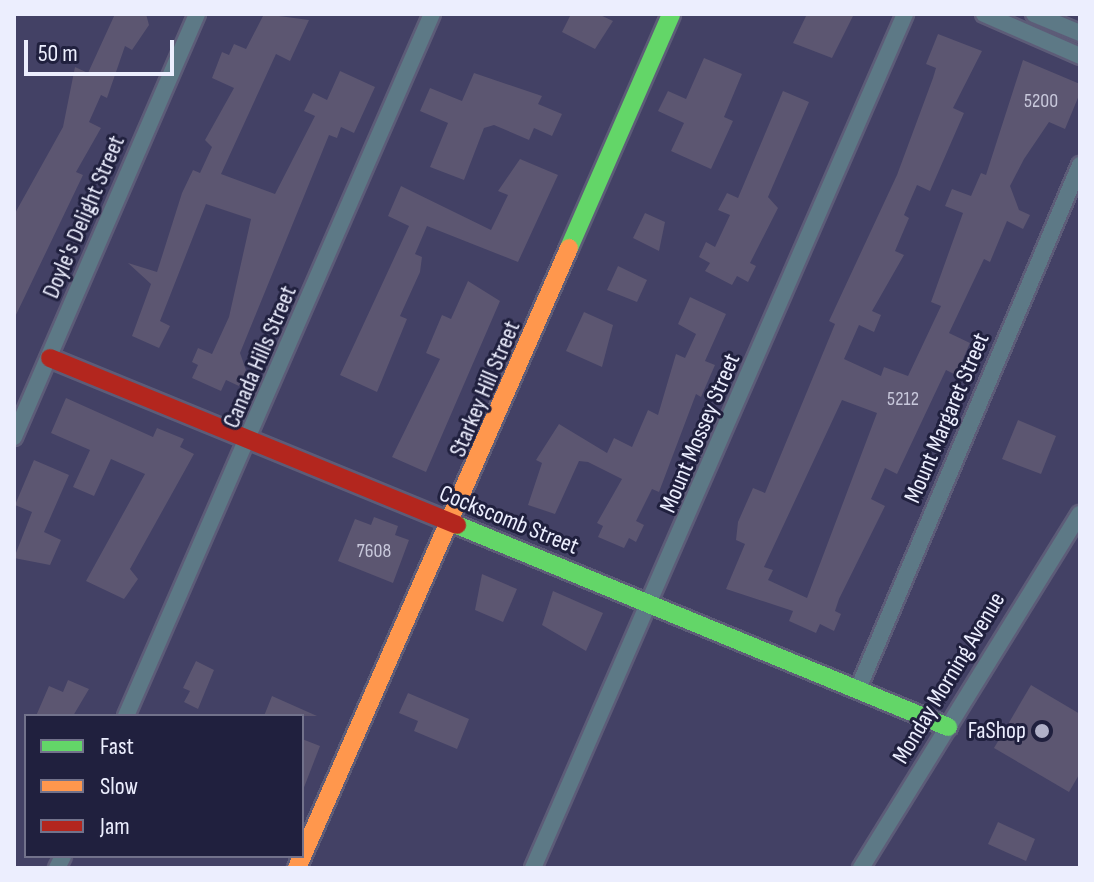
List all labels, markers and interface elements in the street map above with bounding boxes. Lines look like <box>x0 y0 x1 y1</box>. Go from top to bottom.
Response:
scale bar <box>28 24 178 74</box>
text: 50 m <box>38 39 78 68</box>
house number: 5200 <box>1024 89 1058 113</box>
street label: Doyle's Delight Street <box>37 131 131 303</box>
street label: Canada Hills Street <box>217 282 303 432</box>
street label: Starkey Hill Street <box>443 317 527 461</box>
street label: Mount Margaret Street <box>898 329 996 507</box>
street label: Mount Mossey Street <box>653 349 747 517</box>
house number: 5212 <box>887 387 919 411</box>
street label: Cockscomb Street <box>435 479 583 561</box>
house number: 7608 <box>357 539 391 563</box>
street label: Monday Morning Avenue <box>886 587 1012 769</box>
legend <box>24 714 304 858</box>
place label: FaShop <box>968 717 1026 745</box>
marker: FaShop <box>1033 722 1051 740</box>
text: Fast <box>100 732 134 761</box>
text: Slow <box>100 772 138 801</box>
text: Jam <box>100 812 130 841</box>

